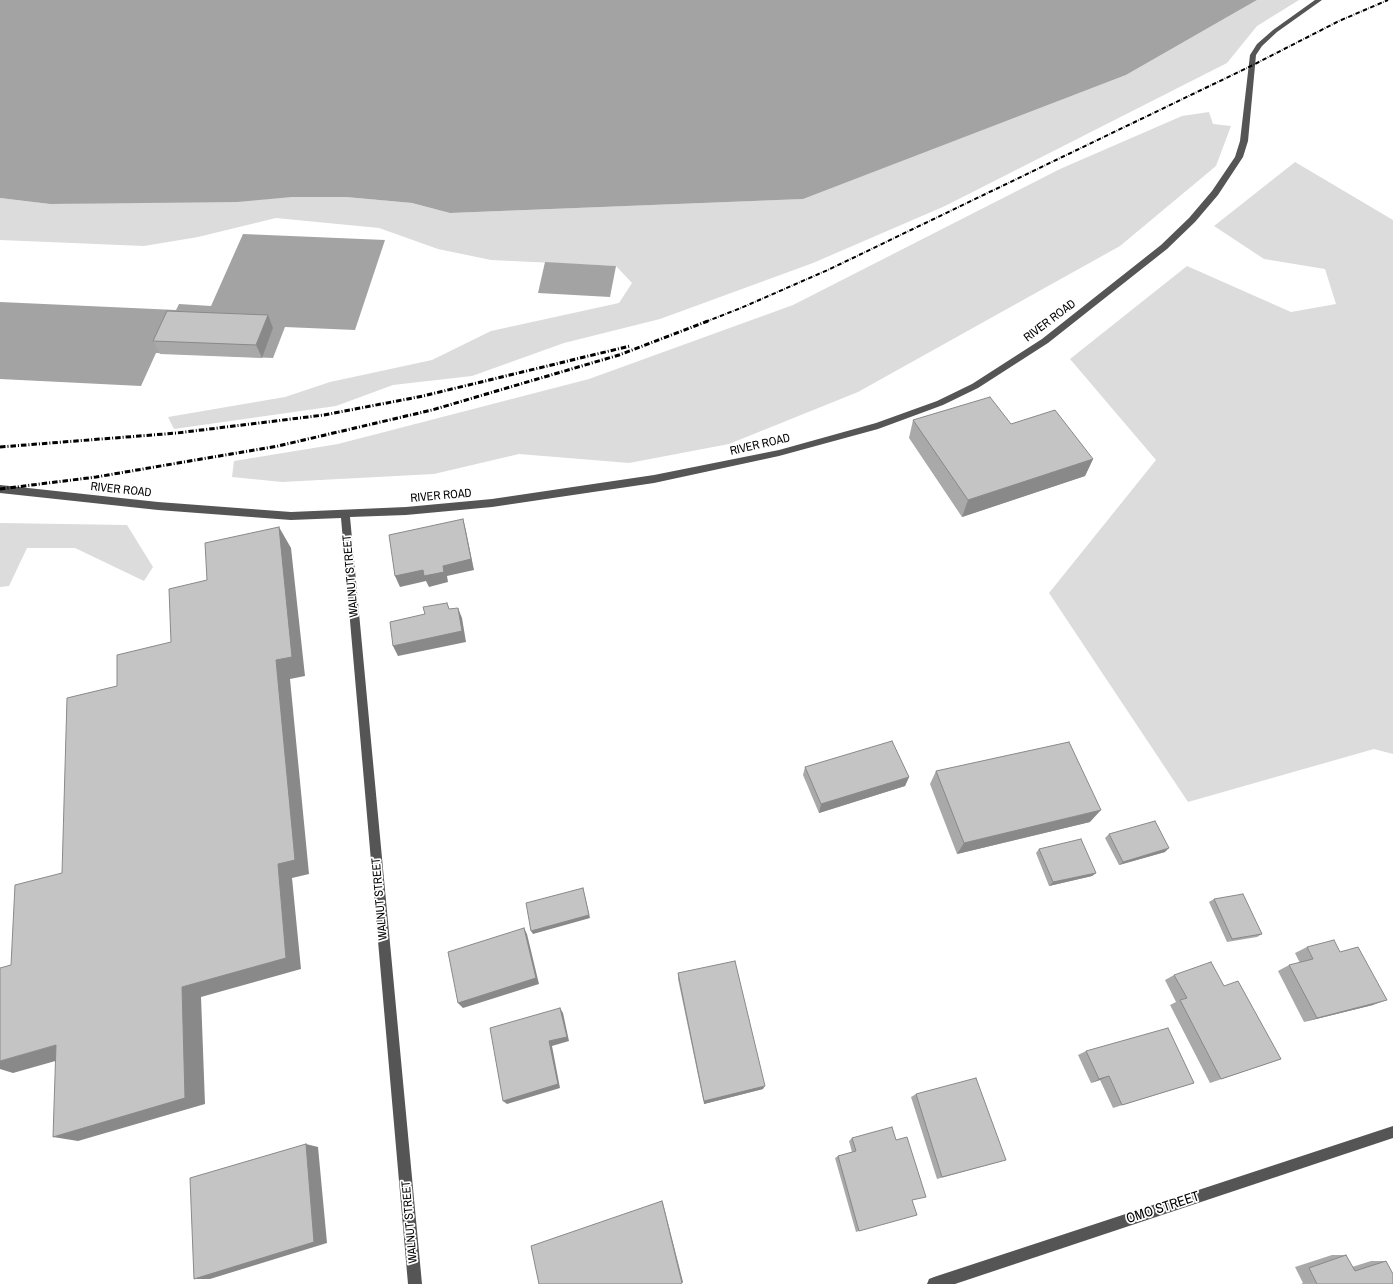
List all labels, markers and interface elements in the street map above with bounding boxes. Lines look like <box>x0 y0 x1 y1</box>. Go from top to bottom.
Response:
street label: RIVER ROAD <box>1021 297 1079 345</box>
street label: RIVER ROAD <box>729 431 791 459</box>
street label: RIVER ROAD <box>90 480 152 500</box>
street label: RIVER ROAD <box>410 486 472 506</box>
street label: WALNUT STREET <box>340 534 362 618</box>
street label: WALNUT STREET <box>369 857 391 941</box>
street label: WALNUT STREET <box>399 1180 421 1264</box>
street label: OMO STREET <box>1124 1188 1202 1228</box>

